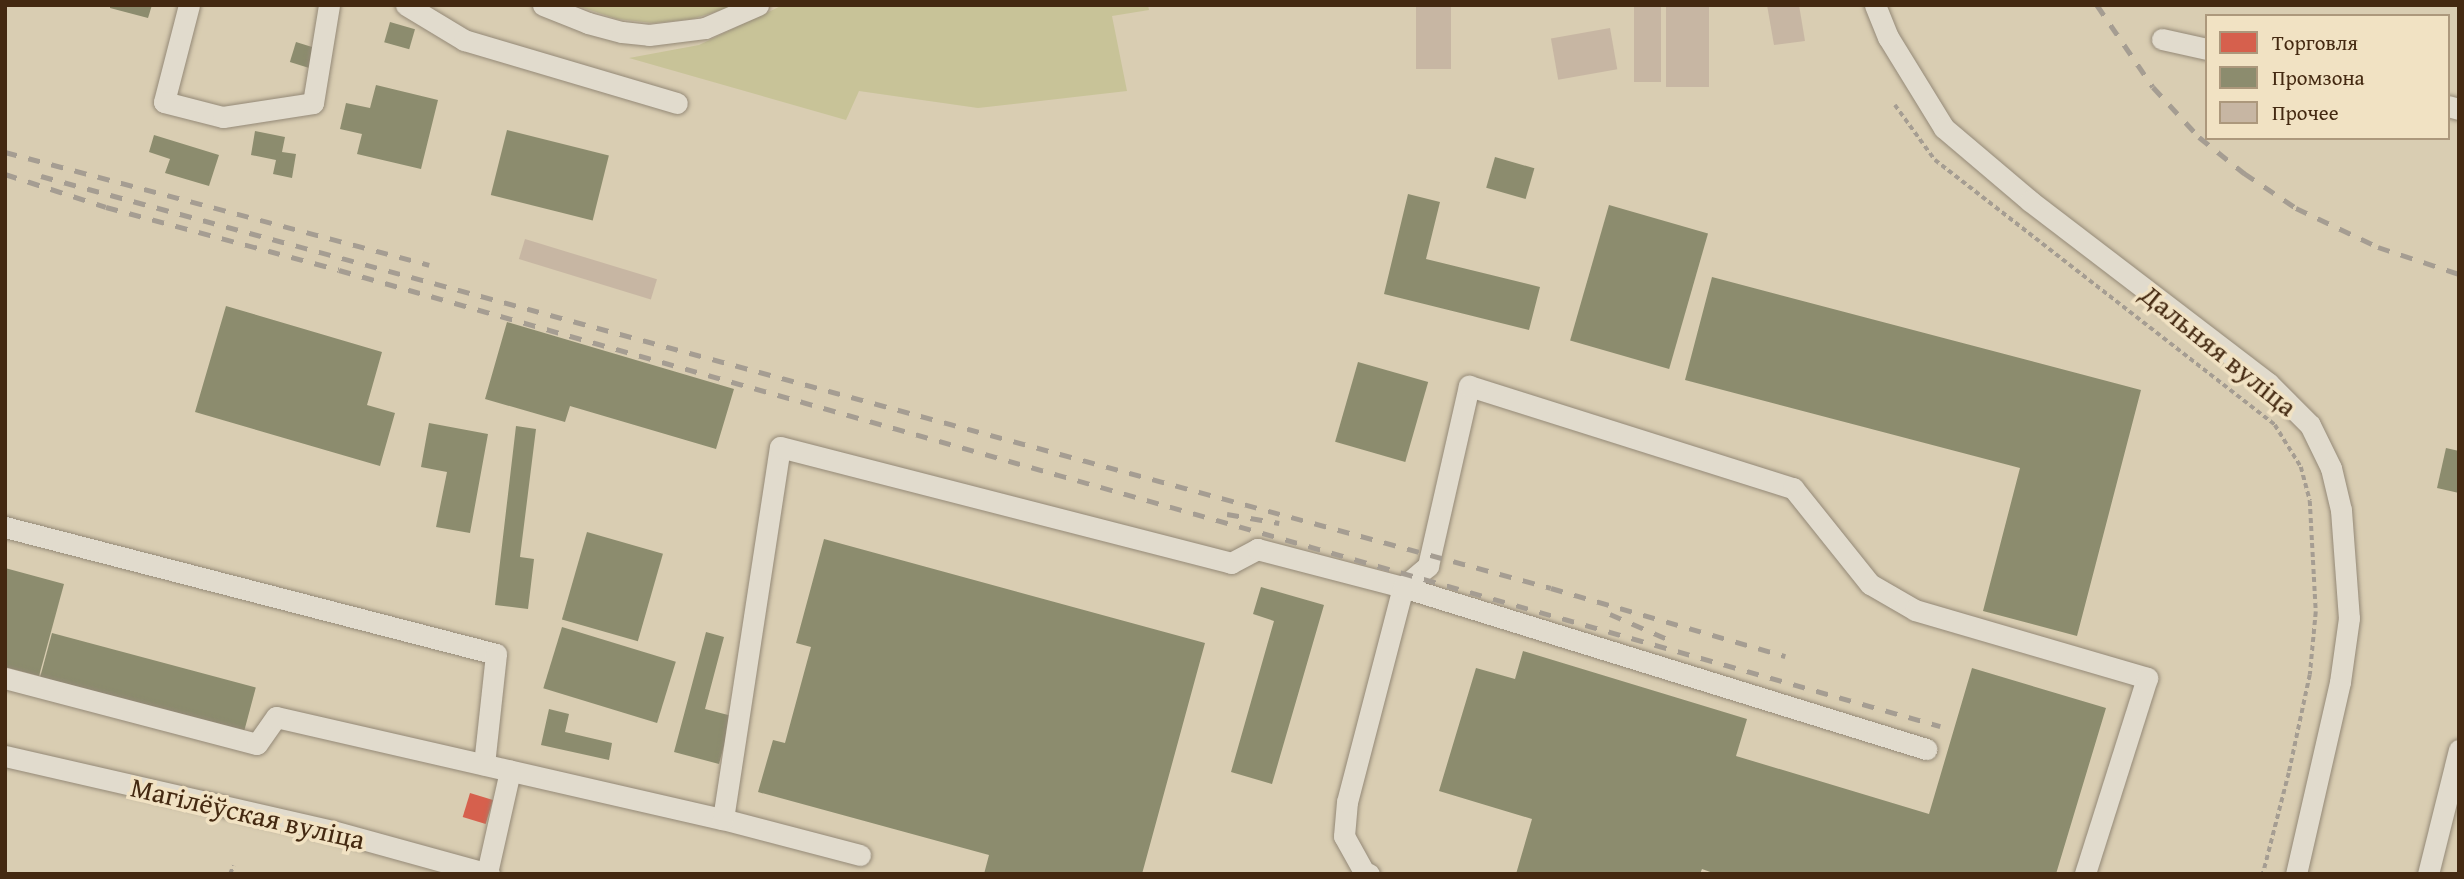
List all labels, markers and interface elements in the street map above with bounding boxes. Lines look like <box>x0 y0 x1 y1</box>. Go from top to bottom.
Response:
legend <box>2205 14 2450 140</box>
text: Торговля <box>2272 27 2358 58</box>
text: Промзона <box>2272 62 2365 93</box>
text: Прочее <box>2272 97 2339 128</box>
street label: Дальняя вуліца <box>2134 277 2304 423</box>
street label: Магілёўская вуліца <box>128 770 368 856</box>

